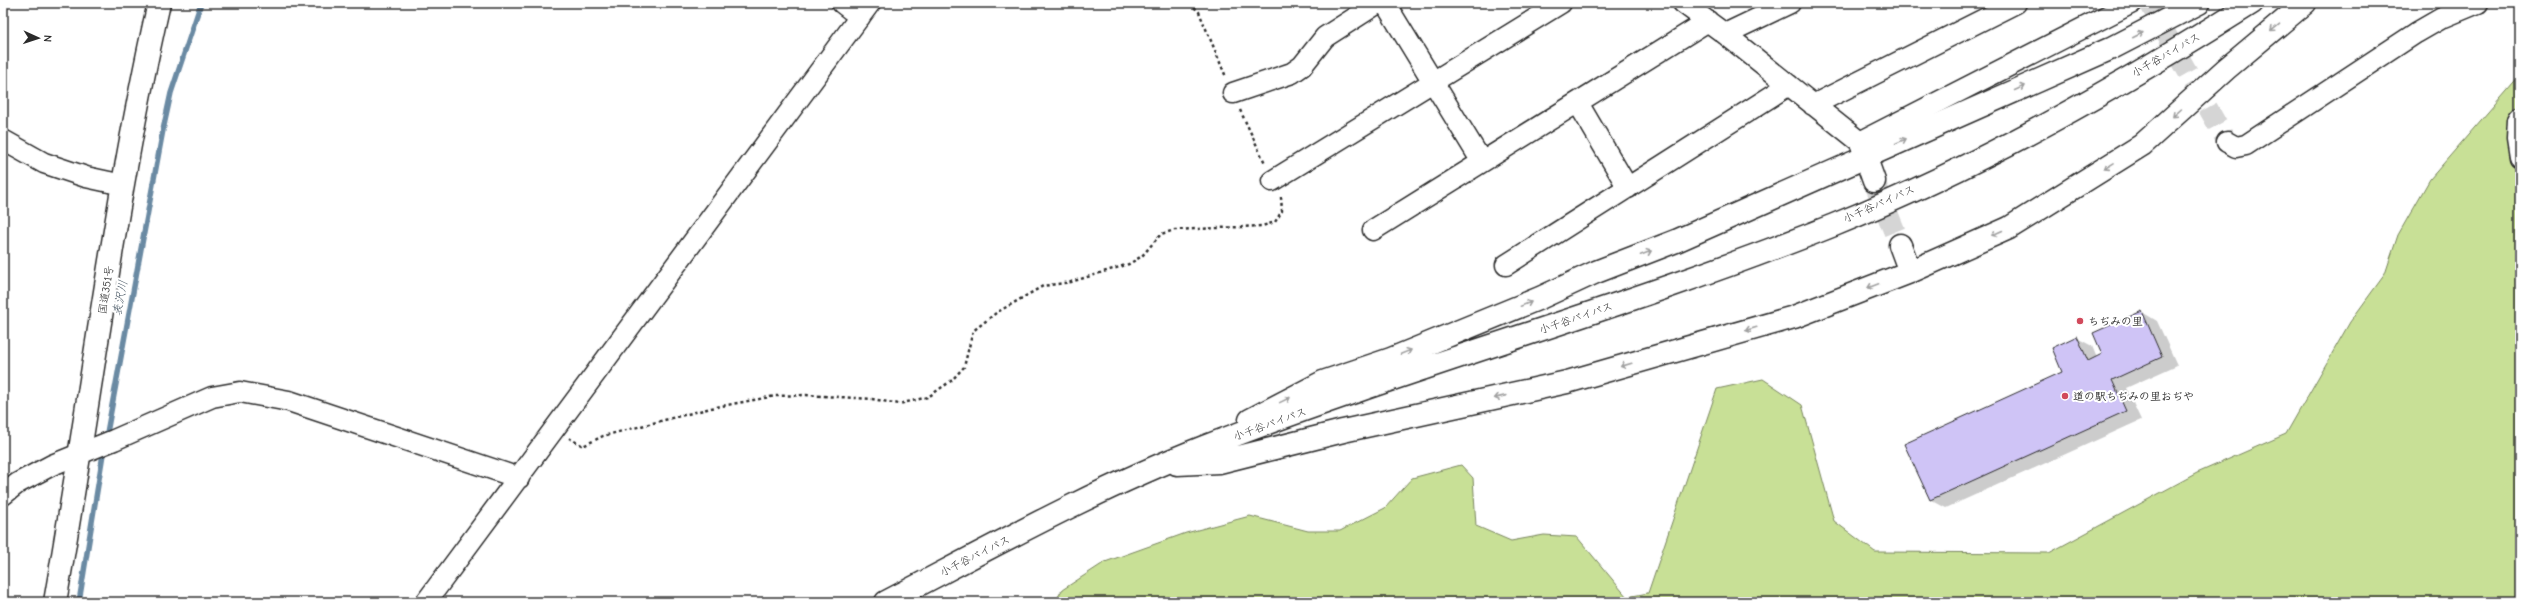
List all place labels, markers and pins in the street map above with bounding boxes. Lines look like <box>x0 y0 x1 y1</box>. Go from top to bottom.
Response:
place label: ちぢみの里 <box>2088 315 2143 328</box>
marker: ちぢみの里 <box>2075 316 2085 326</box>
place label: 道の駅ちぢみの里おぢや <box>2073 390 2194 403</box>
marker: 道の駅ちぢみの里おぢや <box>2060 391 2070 401</box>

